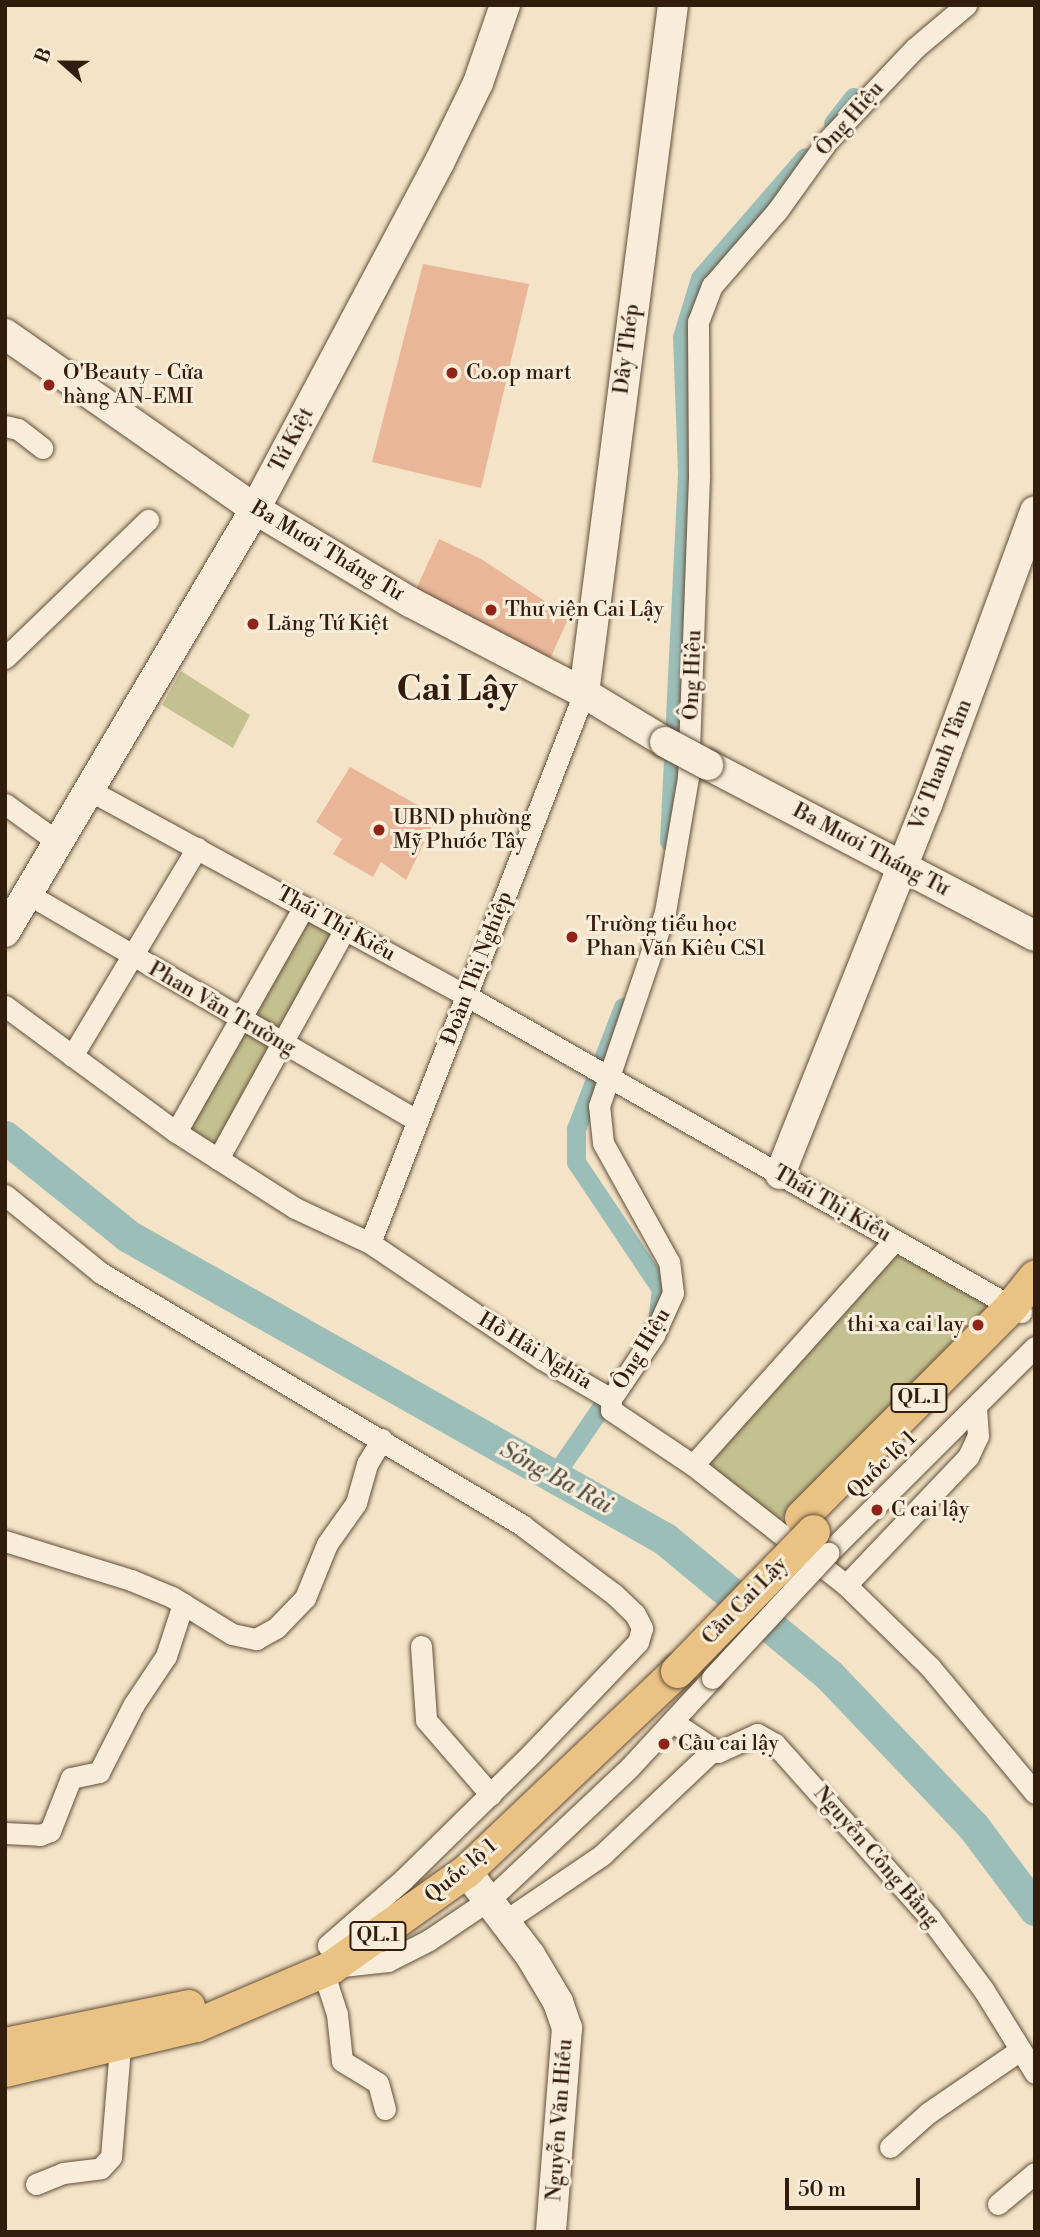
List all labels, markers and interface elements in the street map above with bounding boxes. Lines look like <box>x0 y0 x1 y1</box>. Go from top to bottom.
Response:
north arrow <box>28 28 98 98</box>
text: B <box>30 45 57 66</box>
street label: Ông Hiệu <box>811 77 889 161</box>
street label: Dây Thép <box>609 302 645 396</box>
place label: O'Beauty - Cửa hàng AN-EMI <box>63 360 204 410</box>
place label: Co.op mart <box>466 360 572 386</box>
marker: Co.op mart <box>444 365 460 381</box>
marker: O'Beauty - Cửa hàng AN-EMI <box>41 377 57 393</box>
street label: Tứ Kiệt <box>265 403 319 477</box>
street label: Ba Mươi Tháng Tư <box>246 496 408 606</box>
place label: Thư viện Cai Lậy <box>505 597 664 623</box>
marker: Thư viện Cai Lậy <box>483 602 499 618</box>
place label: Lăng Tứ Kiệt <box>267 611 389 637</box>
marker: Lăng Tứ Kiệt <box>245 616 261 632</box>
street label: Ông Hiệu <box>679 629 707 721</box>
district label: Cai Lậy <box>397 669 517 711</box>
street label: Võ Thanh Tâm <box>904 696 978 834</box>
street label: Ba Mươi Tháng Tư <box>788 798 954 902</box>
place label: UBND phường Mỹ Phước Tây <box>393 805 531 855</box>
marker: UBND phường Mỹ Phước Tây <box>371 822 387 838</box>
street label: Thái Thị Kiểu <box>272 881 400 967</box>
street label: Đoàn Thị Nghiệp <box>436 888 518 1048</box>
place label: Trường tiểu học Phan Văn Kiêu CS1 <box>586 912 766 962</box>
marker: Trường tiểu học Phan Văn Kiêu CS1 <box>564 929 580 945</box>
street label: Phan Văn Trường <box>144 957 300 1061</box>
street label: Thái Thị Kiểu <box>769 1160 895 1248</box>
street label: Ông Hiệu <box>608 1304 676 1394</box>
street label: Hồ Hải Nghĩa <box>474 1307 596 1395</box>
place label: thi xa cai lay <box>847 1312 964 1338</box>
marker: thi xa cai lay <box>970 1317 986 1333</box>
road number: QL.1 <box>889 1382 949 1414</box>
street label: Quốc lộ 1 <box>842 1426 922 1504</box>
water label: Sông Ba Rài <box>495 1436 617 1520</box>
place label: C cai lậy <box>891 1497 969 1523</box>
marker: C cai lậy <box>869 1502 885 1518</box>
street label: Cầu Cai Lậy <box>697 1552 793 1650</box>
place label: Cầu cai lậy <box>678 1731 779 1757</box>
marker: Cầu cai lậy <box>656 1736 672 1752</box>
street label: Nguyễn Công Bằng <box>808 1781 944 1933</box>
street label: Quốc lộ 1 <box>420 1834 502 1908</box>
road number: QL.1 <box>348 1920 408 1952</box>
street label: Nguyễn Văn Hiếu <box>542 2038 578 2202</box>
scale bar <box>788 2164 923 2208</box>
text: 50 m <box>798 2177 846 2203</box>

